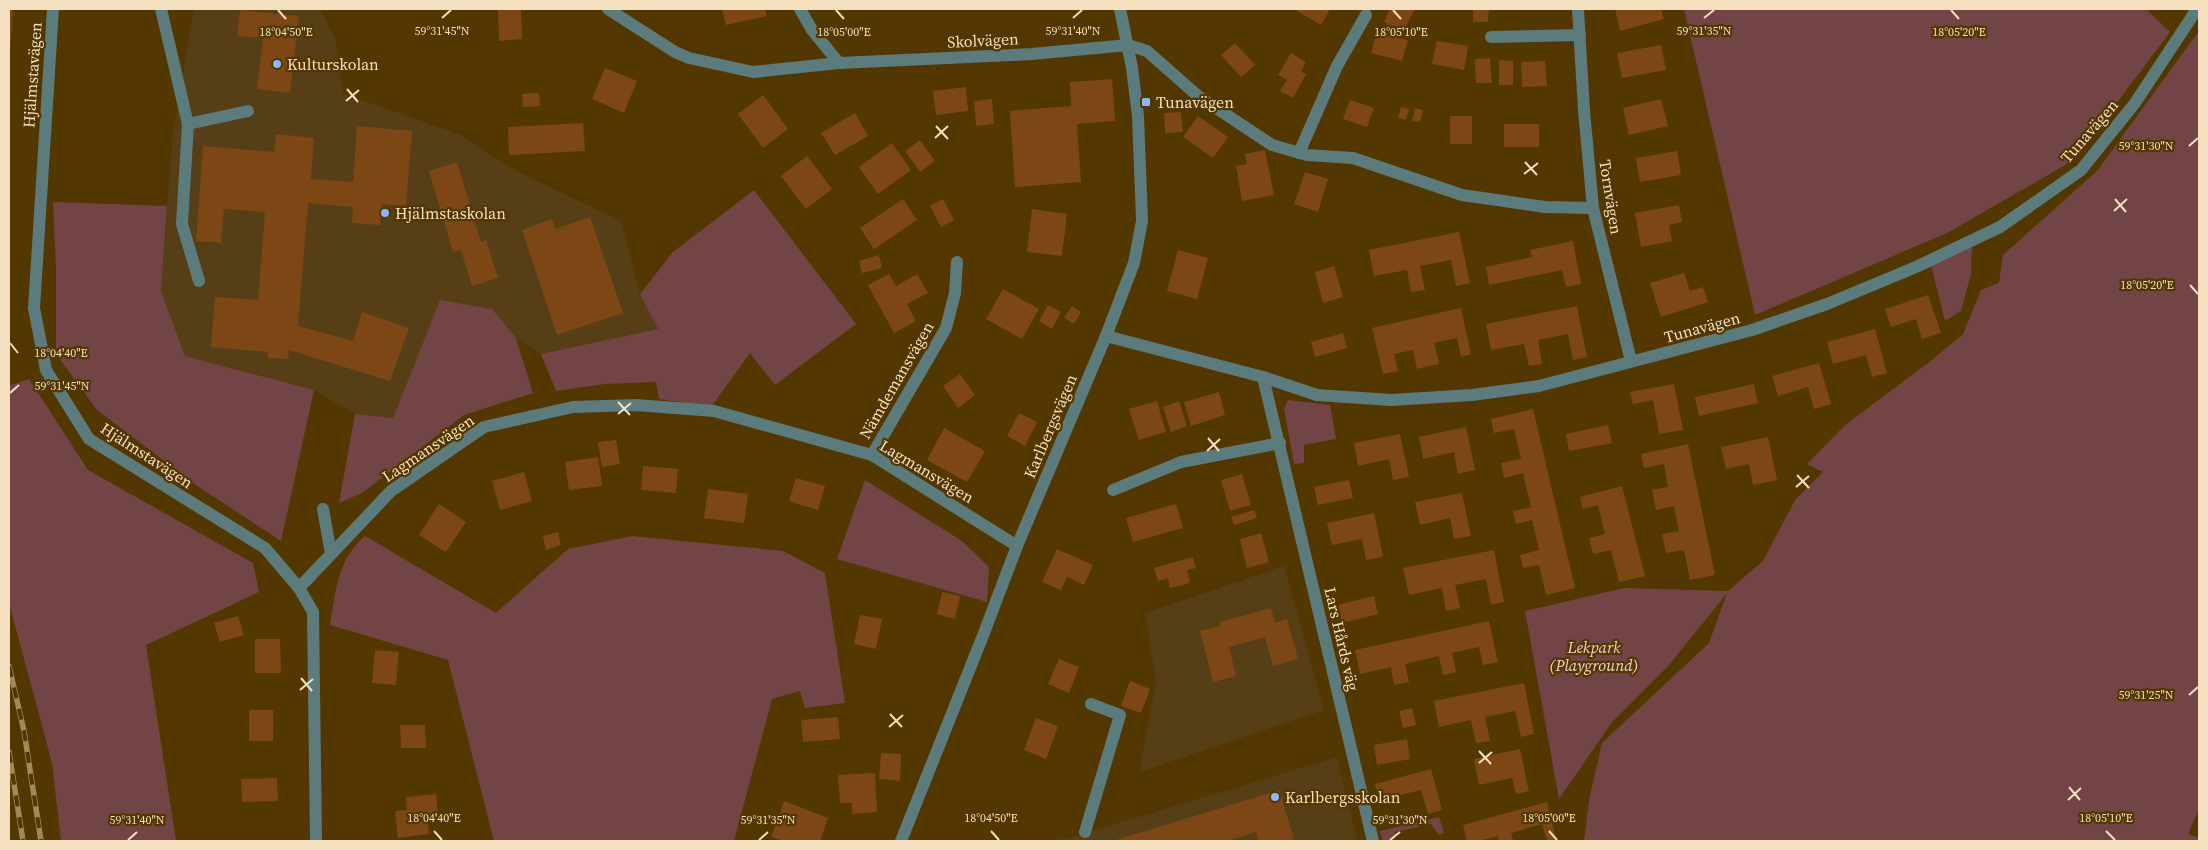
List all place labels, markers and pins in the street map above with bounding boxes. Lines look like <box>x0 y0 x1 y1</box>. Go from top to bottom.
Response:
place label: Kulturskolan <box>287 53 379 75</box>
marker: Kulturskolan <box>271 58 283 70</box>
place label: Tunavägen <box>1156 91 1234 113</box>
marker: Tunavägen <box>1140 96 1152 108</box>
place label: Hjälmstaskolan <box>395 202 506 224</box>
marker: Hjälmstaskolan <box>379 207 391 219</box>
place label: Karlbergsskolan <box>1285 786 1401 808</box>
marker: Karlbergsskolan <box>1269 791 1281 803</box>

